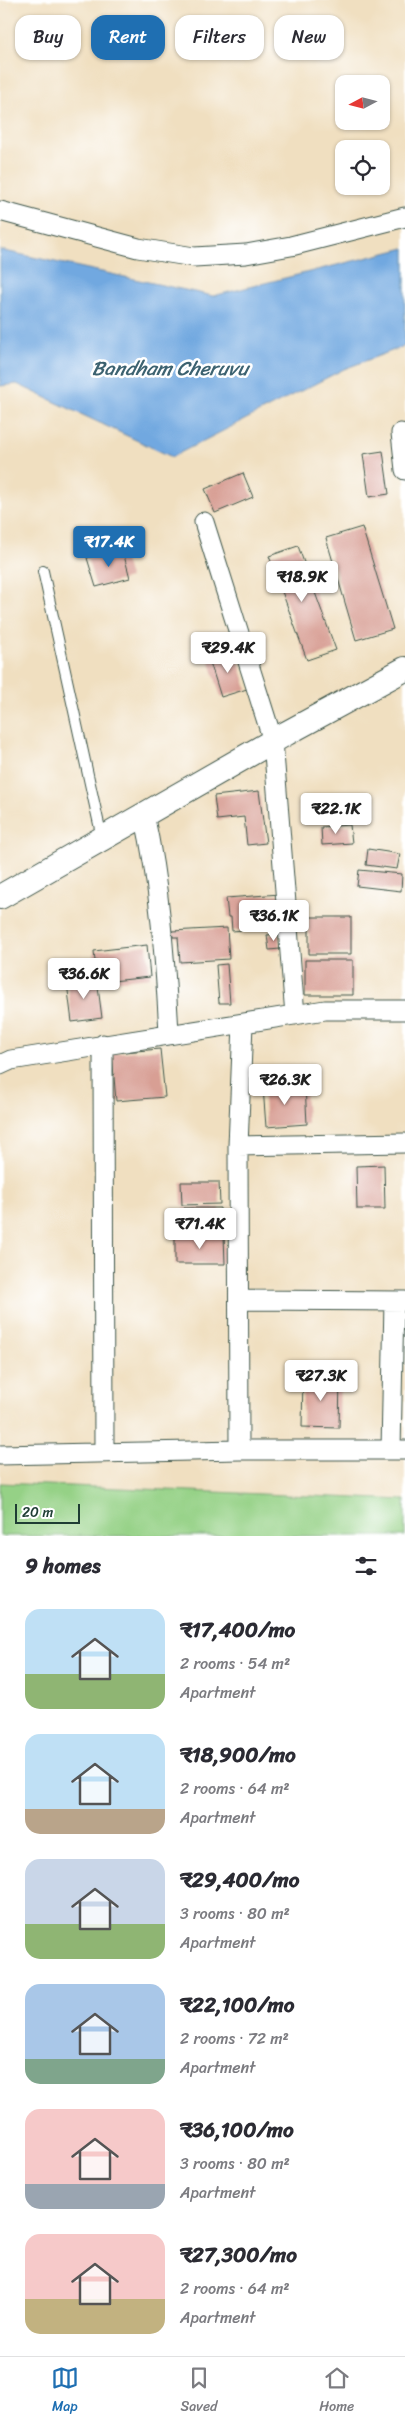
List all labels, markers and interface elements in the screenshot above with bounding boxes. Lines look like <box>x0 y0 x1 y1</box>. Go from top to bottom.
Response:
chip: Buy <box>15 15 81 60</box>
chip: Rent <box>91 15 165 60</box>
chip: Filters <box>175 15 264 60</box>
chip: New <box>274 15 344 60</box>
north arrow <box>335 75 390 130</box>
map controls <box>335 75 390 195</box>
button: locate <box>335 140 390 195</box>
water label: Bandham Cheruvu <box>92 351 251 386</box>
pin: ₹17.4K <box>68 526 150 568</box>
text: ₹17.4K <box>84 527 134 556</box>
pin: ₹18.9K <box>261 560 343 603</box>
text: ₹18.9K <box>277 562 327 591</box>
pin: ₹29.4K <box>187 632 269 674</box>
text: ₹29.4K <box>202 633 254 662</box>
pin: ₹22.1K <box>295 792 377 835</box>
text: ₹22.1K <box>312 794 360 823</box>
pin: ₹36.1K <box>233 900 315 942</box>
text: ₹36.1K <box>250 901 298 930</box>
pin: ₹36.6K <box>43 958 125 1000</box>
text: ₹36.6K <box>59 959 109 988</box>
pin: ₹26.3K <box>244 1064 326 1106</box>
text: ₹26.3K <box>260 1065 310 1094</box>
pin: ₹71.4K <box>159 1208 241 1250</box>
text: ₹71.4K <box>175 1209 225 1238</box>
pin: ₹27.3K <box>280 1360 362 1402</box>
text: ₹27.3K <box>296 1361 346 1390</box>
text: 20 m <box>22 1500 53 1525</box>
scale bar <box>15 1501 80 1524</box>
text: 9 homes <box>25 1547 101 1585</box>
icon: filters <box>352 1552 380 1580</box>
text: ₹17,400/mo <box>180 1611 295 1649</box>
icon: home <box>65 1629 125 1689</box>
text: 2 rooms · 54 m² <box>180 1649 290 1678</box>
text: Apartment <box>180 1678 256 1707</box>
text: ₹18,900/mo <box>180 1736 296 1774</box>
icon: home <box>65 1754 125 1814</box>
text: 2 rooms · 64 m² <box>180 1774 290 1803</box>
text: Apartment <box>180 1803 256 1832</box>
text: ₹29,400/mo <box>180 1861 299 1899</box>
icon: home <box>65 1879 125 1939</box>
text: 3 rooms · 80 m² <box>180 1899 290 1928</box>
text: Apartment <box>180 1928 256 1957</box>
text: ₹22,100/mo <box>180 1986 294 2024</box>
icon: home <box>65 2004 125 2064</box>
text: 2 rooms · 72 m² <box>180 2024 289 2053</box>
text: Apartment <box>180 2053 256 2082</box>
text: ₹36,100/mo <box>180 2111 294 2149</box>
icon: home <box>65 2129 125 2189</box>
text: 3 rooms · 80 m² <box>180 2149 290 2178</box>
text: Apartment <box>180 2178 256 2207</box>
text: ₹27,300/mo <box>180 2236 297 2274</box>
icon: home <box>65 2254 125 2314</box>
text: 2 rooms · 64 m² <box>180 2274 290 2303</box>
text: Apartment <box>180 2303 256 2332</box>
tab: Map <box>51 2364 79 2419</box>
tab: Saved <box>181 2364 217 2419</box>
tab: Home <box>319 2364 354 2419</box>

